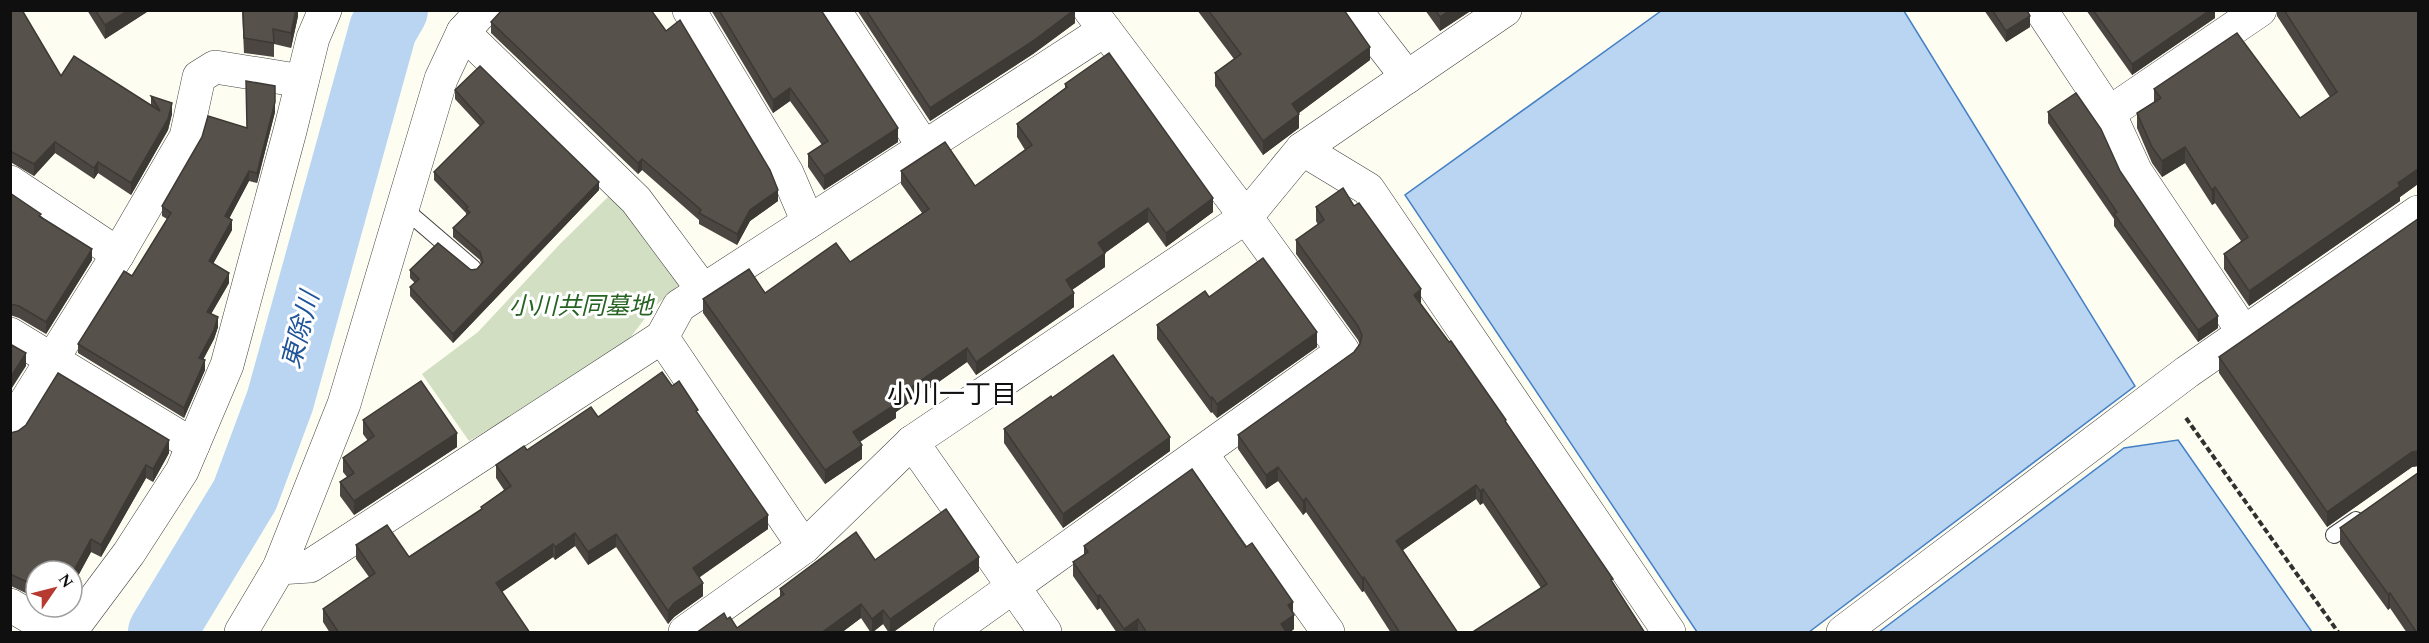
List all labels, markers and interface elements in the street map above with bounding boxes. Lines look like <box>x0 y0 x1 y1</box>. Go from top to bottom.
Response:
water label: 東除川 <box>272 285 331 373</box>
park label: 小川共同墓地 <box>509 289 656 325</box>
district label: 小川一丁目 <box>887 375 1017 415</box>
north arrow <box>24 559 84 619</box>
text: N <box>52 569 79 593</box>

